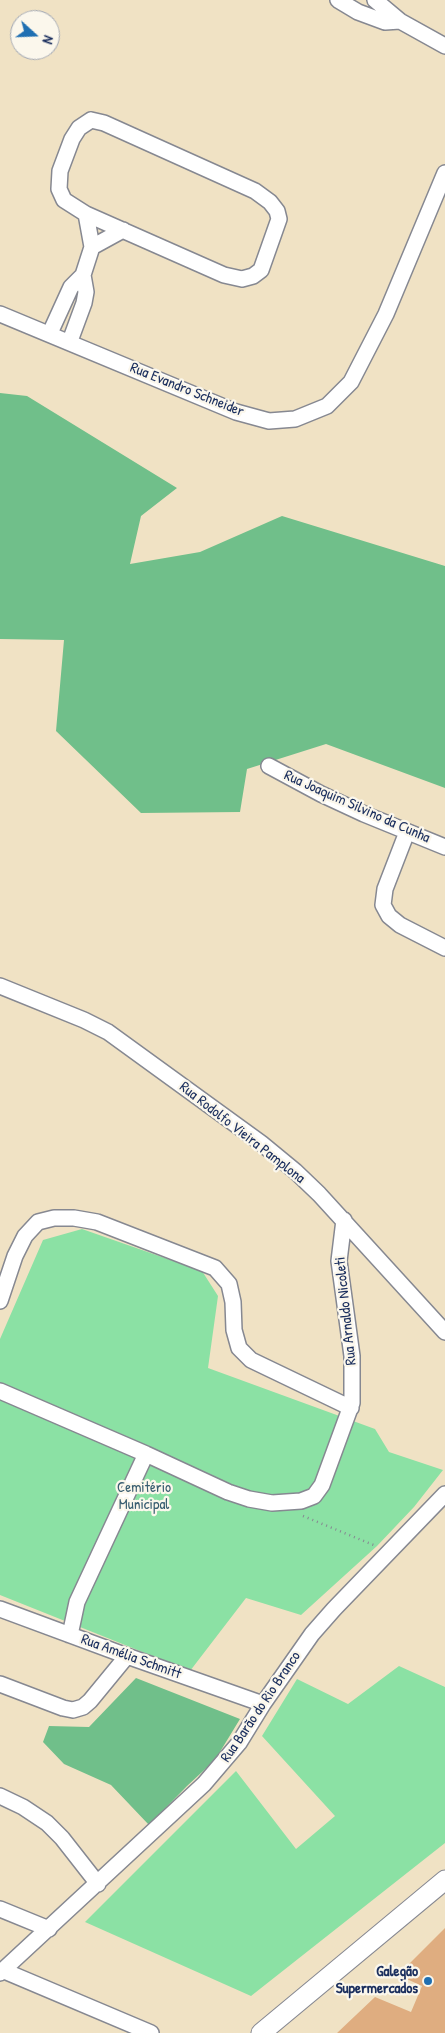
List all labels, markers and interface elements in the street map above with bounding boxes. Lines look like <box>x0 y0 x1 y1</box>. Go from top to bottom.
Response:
north arrow <box>10 10 60 60</box>
text: N <box>38 33 59 47</box>
street label: Rua Evandro Schneider <box>127 359 247 421</box>
street label: Rua Joaquim Silvino da Cunha <box>281 767 433 847</box>
street label: Rua Rodolfo Vieira Pamplona <box>176 1078 308 1188</box>
street label: Rua Arnaldo Nicoleti <box>331 1256 361 1366</box>
park label: Cemitério Municipal <box>117 1479 171 1514</box>
street label: Rua Amélia Schmitt <box>78 1631 184 1683</box>
street label: Rua Barão do Rio Branco <box>217 1648 305 1766</box>
place label: Galegão Supermercados <box>336 1963 418 1998</box>
marker: Galegão Supermercados <box>422 1975 434 1987</box>

